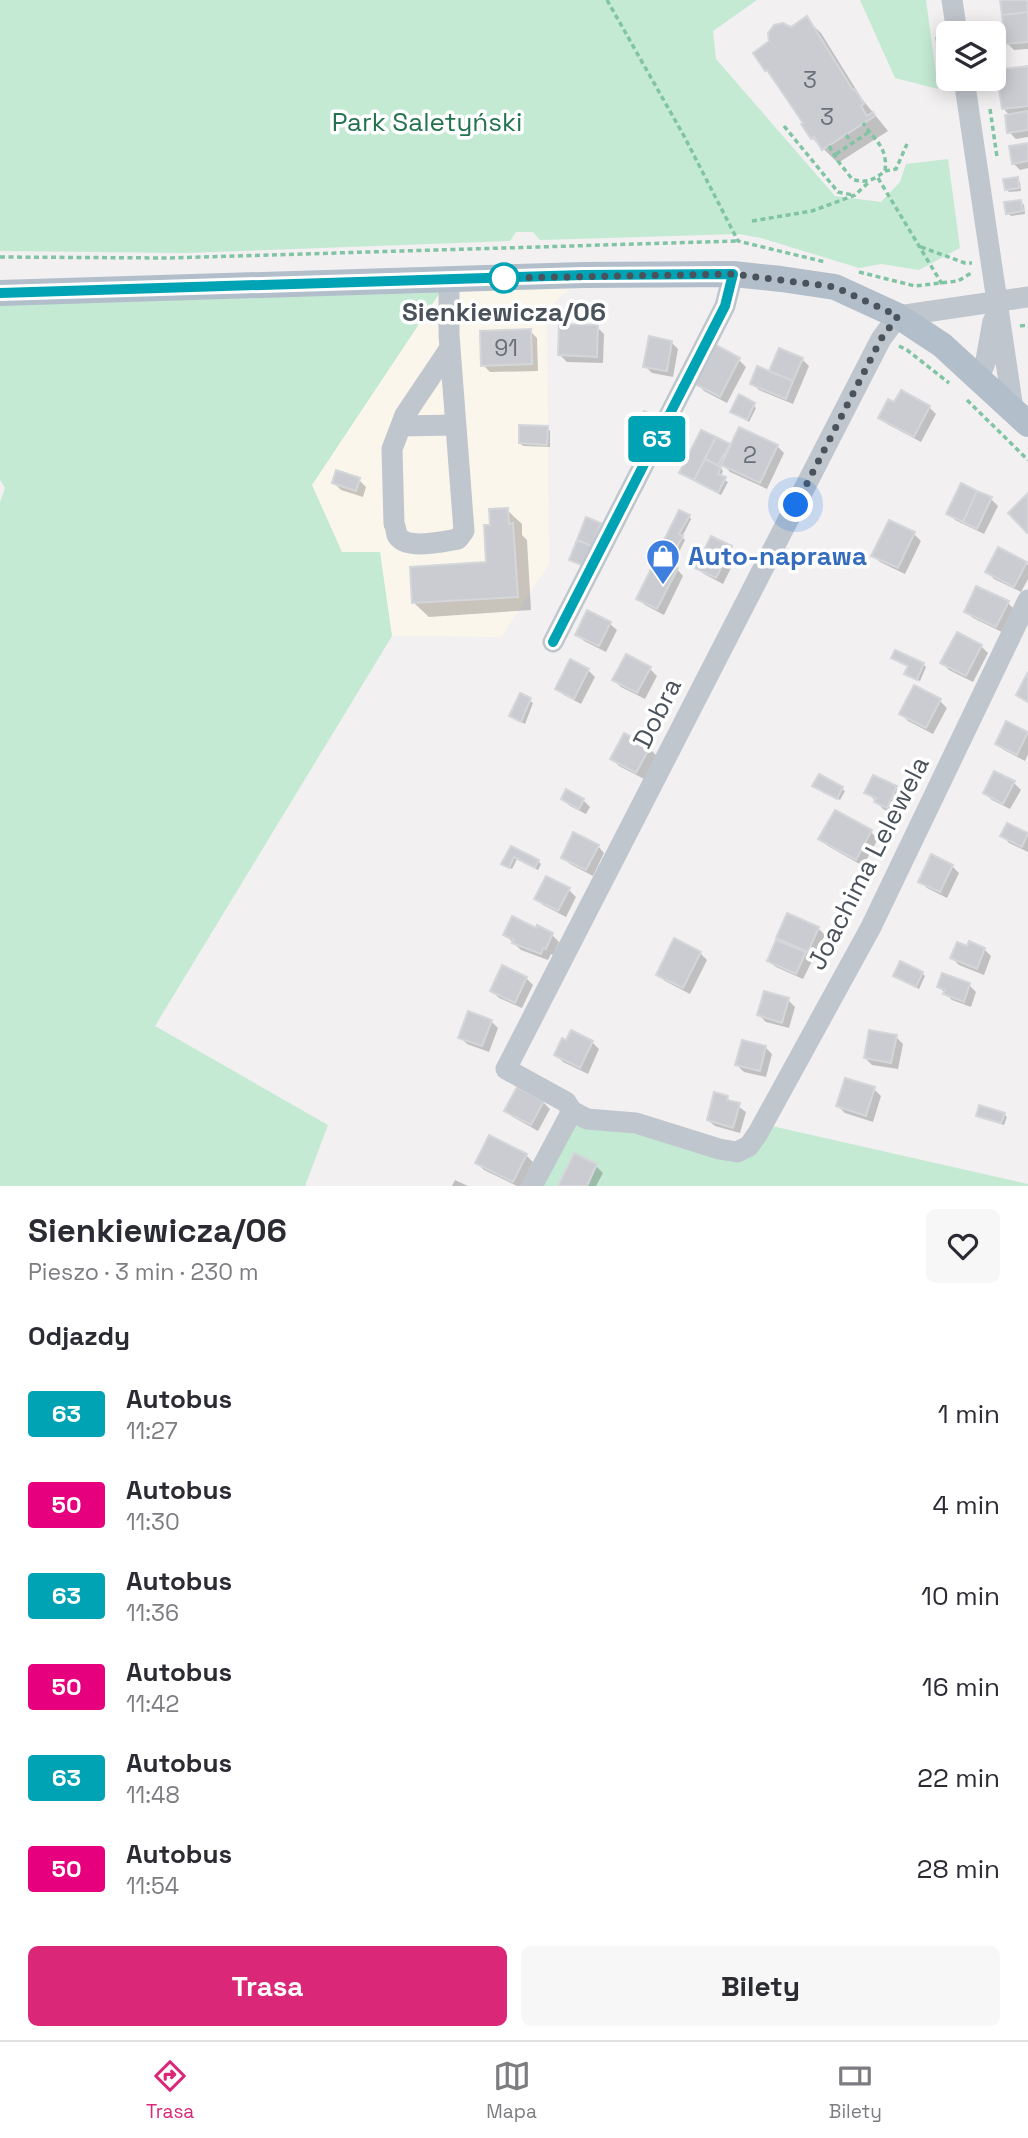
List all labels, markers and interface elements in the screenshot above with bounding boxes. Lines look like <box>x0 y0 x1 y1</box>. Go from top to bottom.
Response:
map controls <box>936 21 1006 91</box>
button: layers <box>936 21 1006 91</box>
house number: 3 <box>803 65 817 95</box>
house number: 3 <box>820 102 834 132</box>
park label: Park Saletyński <box>332 105 522 139</box>
marker: Sienkiewicza/06 <box>489 263 519 293</box>
place label: Sienkiewicza/06 <box>402 295 606 329</box>
house number: 91 <box>494 333 518 363</box>
line badge: 63 <box>626 416 688 462</box>
text: 63 <box>642 423 672 454</box>
house number: 2 <box>743 440 757 470</box>
your location <box>778 487 813 522</box>
shop icon: Auto-naprawa <box>644 537 682 586</box>
place label: Auto-naprawa <box>688 539 867 573</box>
street label: Dobra <box>625 672 689 754</box>
street label: Joachima Lelewela <box>799 750 937 976</box>
button: heart <box>926 1209 1000 1283</box>
text: Sienkiewicza/06 <box>28 1210 287 1252</box>
text: Pieszo · 3 min · 230 m <box>28 1257 259 1287</box>
text: Odjazdy <box>28 1319 130 1353</box>
text: Autobus <box>126 1382 232 1416</box>
text: 1 min <box>938 1397 1000 1431</box>
text: 63 <box>52 1398 81 1429</box>
text: 11:27 <box>126 1416 178 1446</box>
text: Autobus <box>126 1473 232 1507</box>
text: 4 min <box>932 1488 1000 1522</box>
text: 50 <box>52 1489 81 1520</box>
text: 11:30 <box>126 1507 180 1537</box>
text: Autobus <box>126 1564 232 1598</box>
text: 10 min <box>921 1579 1000 1613</box>
text: 63 <box>52 1580 81 1611</box>
text: 11:36 <box>126 1598 179 1628</box>
text: Autobus <box>126 1655 232 1689</box>
text: 16 min <box>922 1670 1000 1704</box>
text: 50 <box>52 1671 81 1702</box>
text: 11:42 <box>126 1689 179 1719</box>
text: Autobus <box>126 1746 232 1780</box>
text: 22 min <box>917 1761 1000 1795</box>
text: 63 <box>52 1762 81 1793</box>
text: 11:48 <box>126 1780 180 1810</box>
text: Autobus <box>126 1837 232 1871</box>
text: 28 min <box>917 1852 1000 1886</box>
text: 50 <box>52 1853 81 1884</box>
text: 11:54 <box>126 1871 179 1901</box>
button: Trasa <box>28 1946 507 2026</box>
button: Bilety <box>521 1946 1000 2026</box>
tab: Trasa <box>146 2057 194 2124</box>
tab: Mapa <box>486 2057 537 2124</box>
tab: Bilety <box>829 2057 882 2124</box>

